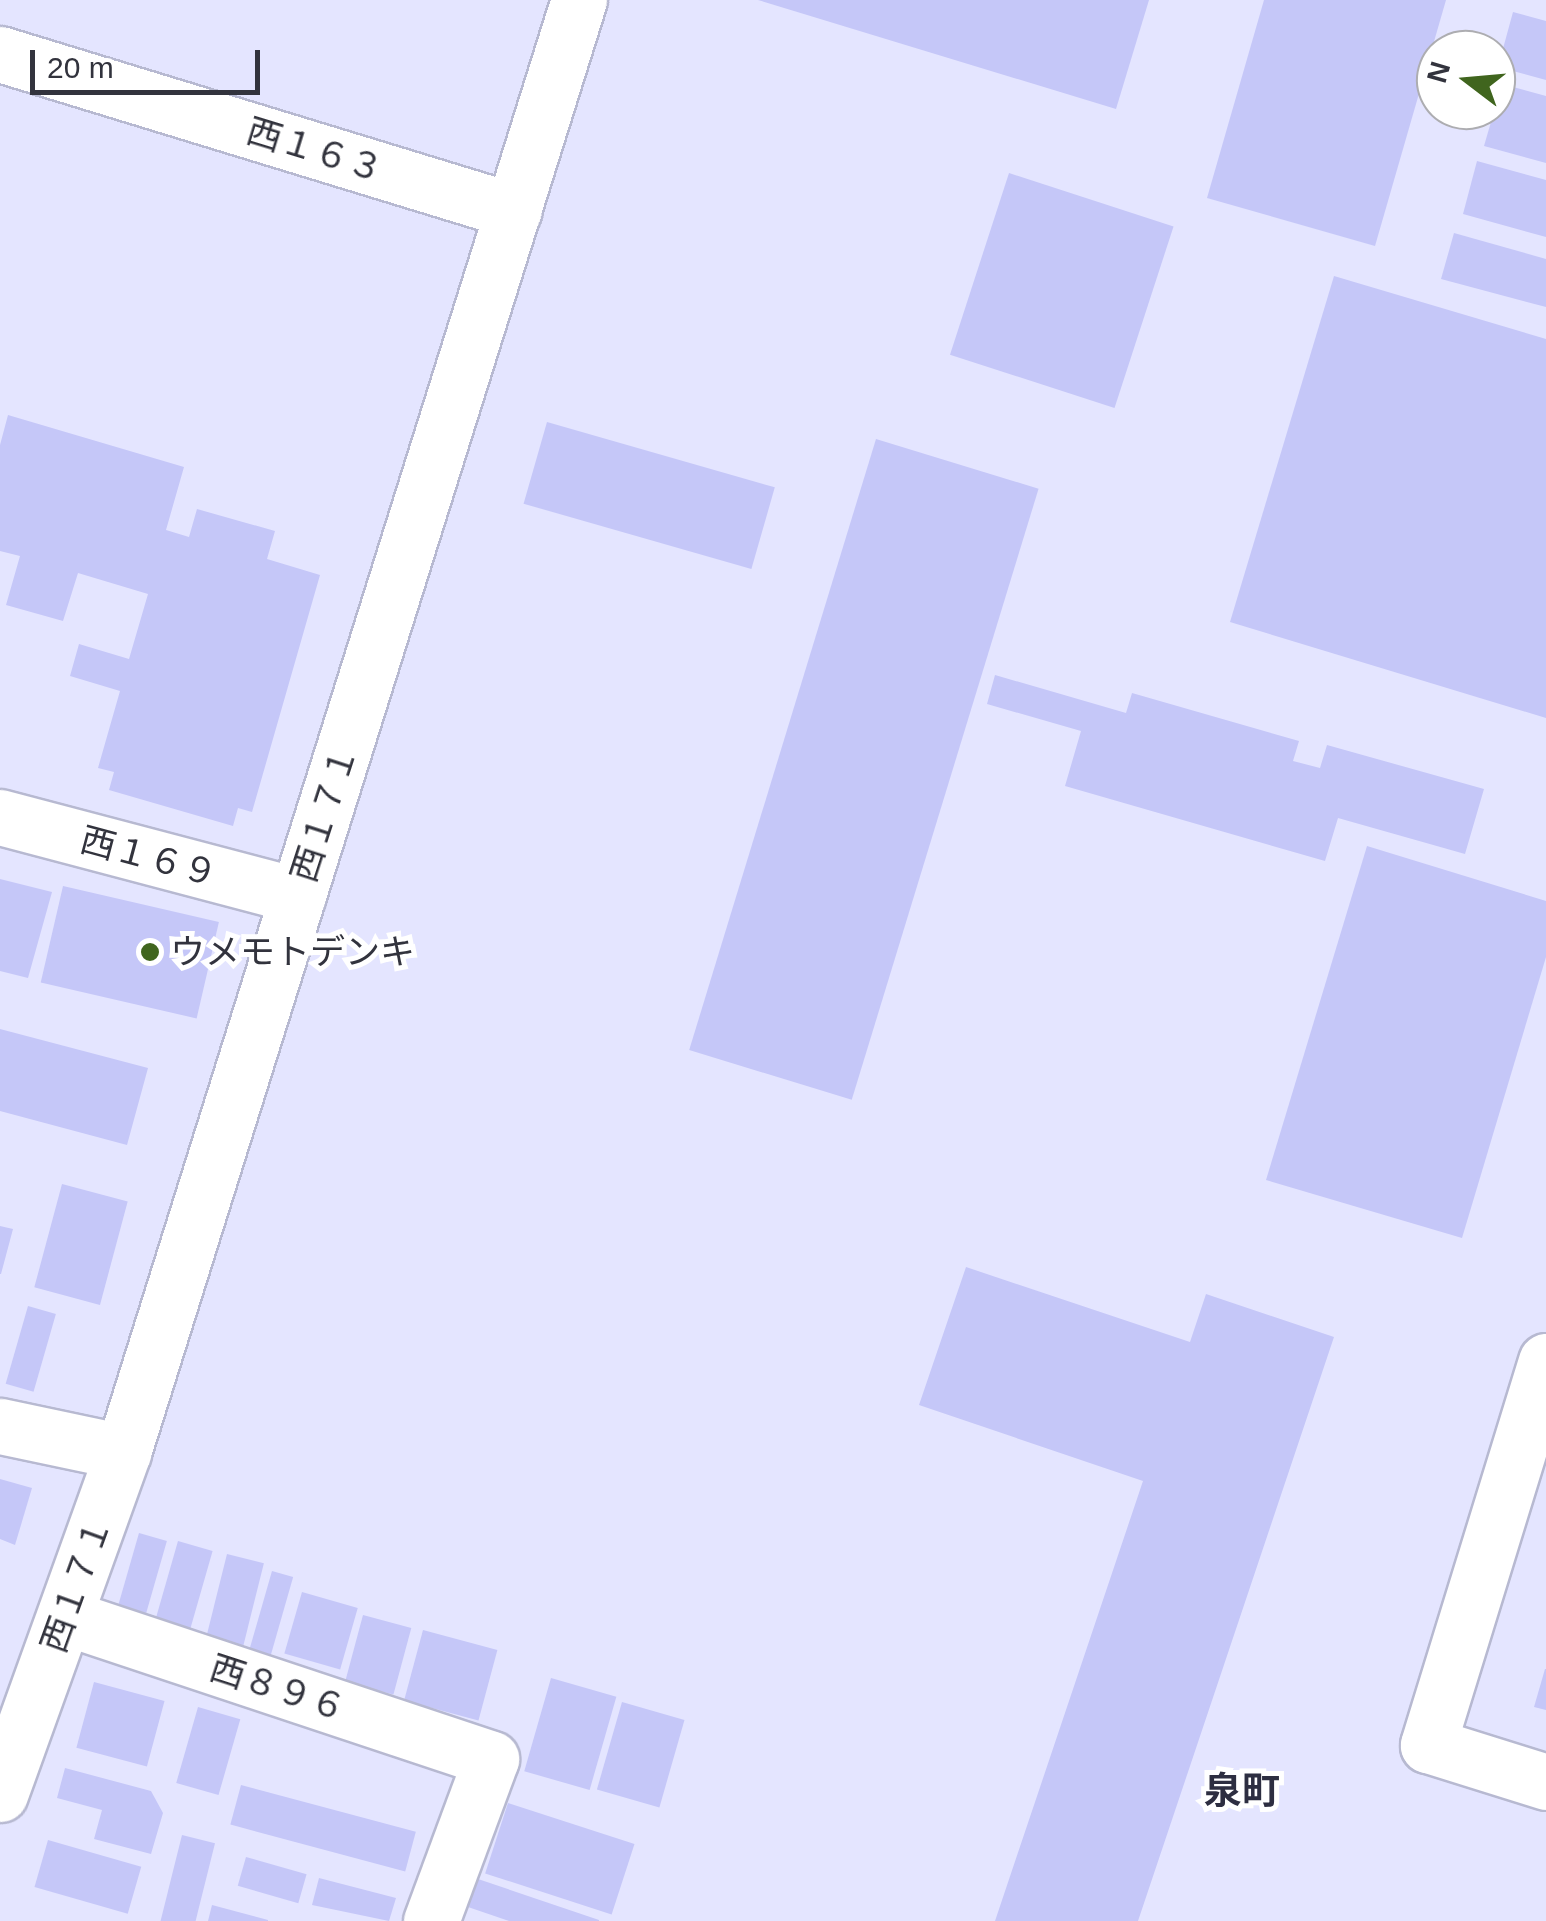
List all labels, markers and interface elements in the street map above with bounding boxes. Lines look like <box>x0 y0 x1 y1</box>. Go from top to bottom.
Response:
scale bar <box>35 30 265 92</box>
north arrow <box>1416 30 1516 130</box>
text: 20 m <box>47 51 114 84</box>
text: N <box>1421 58 1456 86</box>
street label: 西１６３ <box>242 109 388 191</box>
street label: 西１７１ <box>282 741 366 887</box>
street label: 西１６９ <box>76 819 222 895</box>
place label: ウメモトデンキ <box>170 931 415 973</box>
marker: ウメモトデンキ <box>139 941 161 963</box>
street label: 西１７１ <box>32 1512 120 1658</box>
street label: 西８９６ <box>205 1646 351 1730</box>
district label: 泉町 <box>1204 1769 1280 1815</box>

